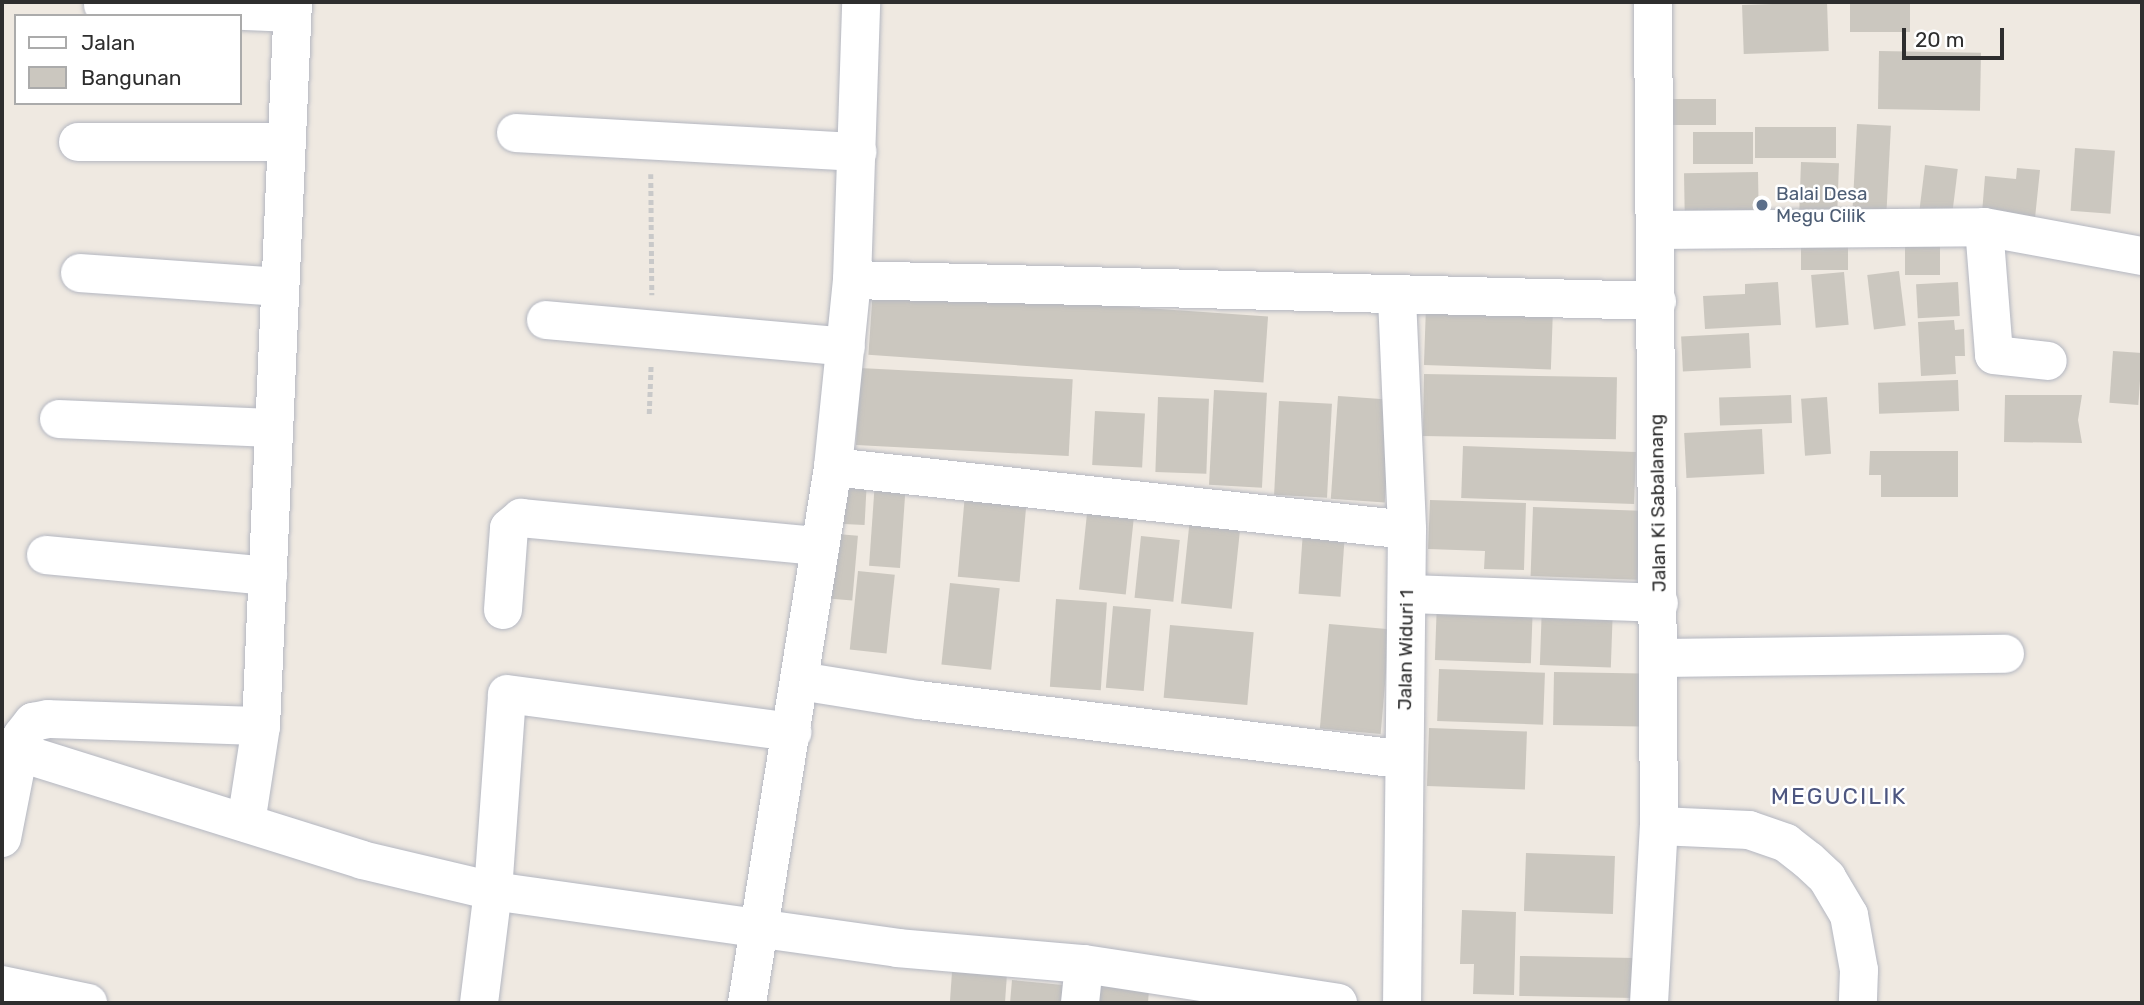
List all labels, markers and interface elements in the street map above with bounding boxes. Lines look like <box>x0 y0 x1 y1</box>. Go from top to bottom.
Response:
legend <box>14 14 242 105</box>
scale bar <box>1906 14 2008 58</box>
text: 20 m <box>1915 27 1964 52</box>
text: Jalan <box>81 30 135 55</box>
text: Bangunan <box>81 65 182 90</box>
place label: Balai Desa Megu Cilik <box>1776 183 1867 227</box>
marker: Balai Desa Megu Cilik <box>1754 197 1770 213</box>
street label: Jalan Ki Sabalanang <box>1645 414 1671 592</box>
street label: Jalan Widuri 1 <box>1394 589 1418 711</box>
district label: MEGUCILIK <box>1772 782 1906 810</box>

